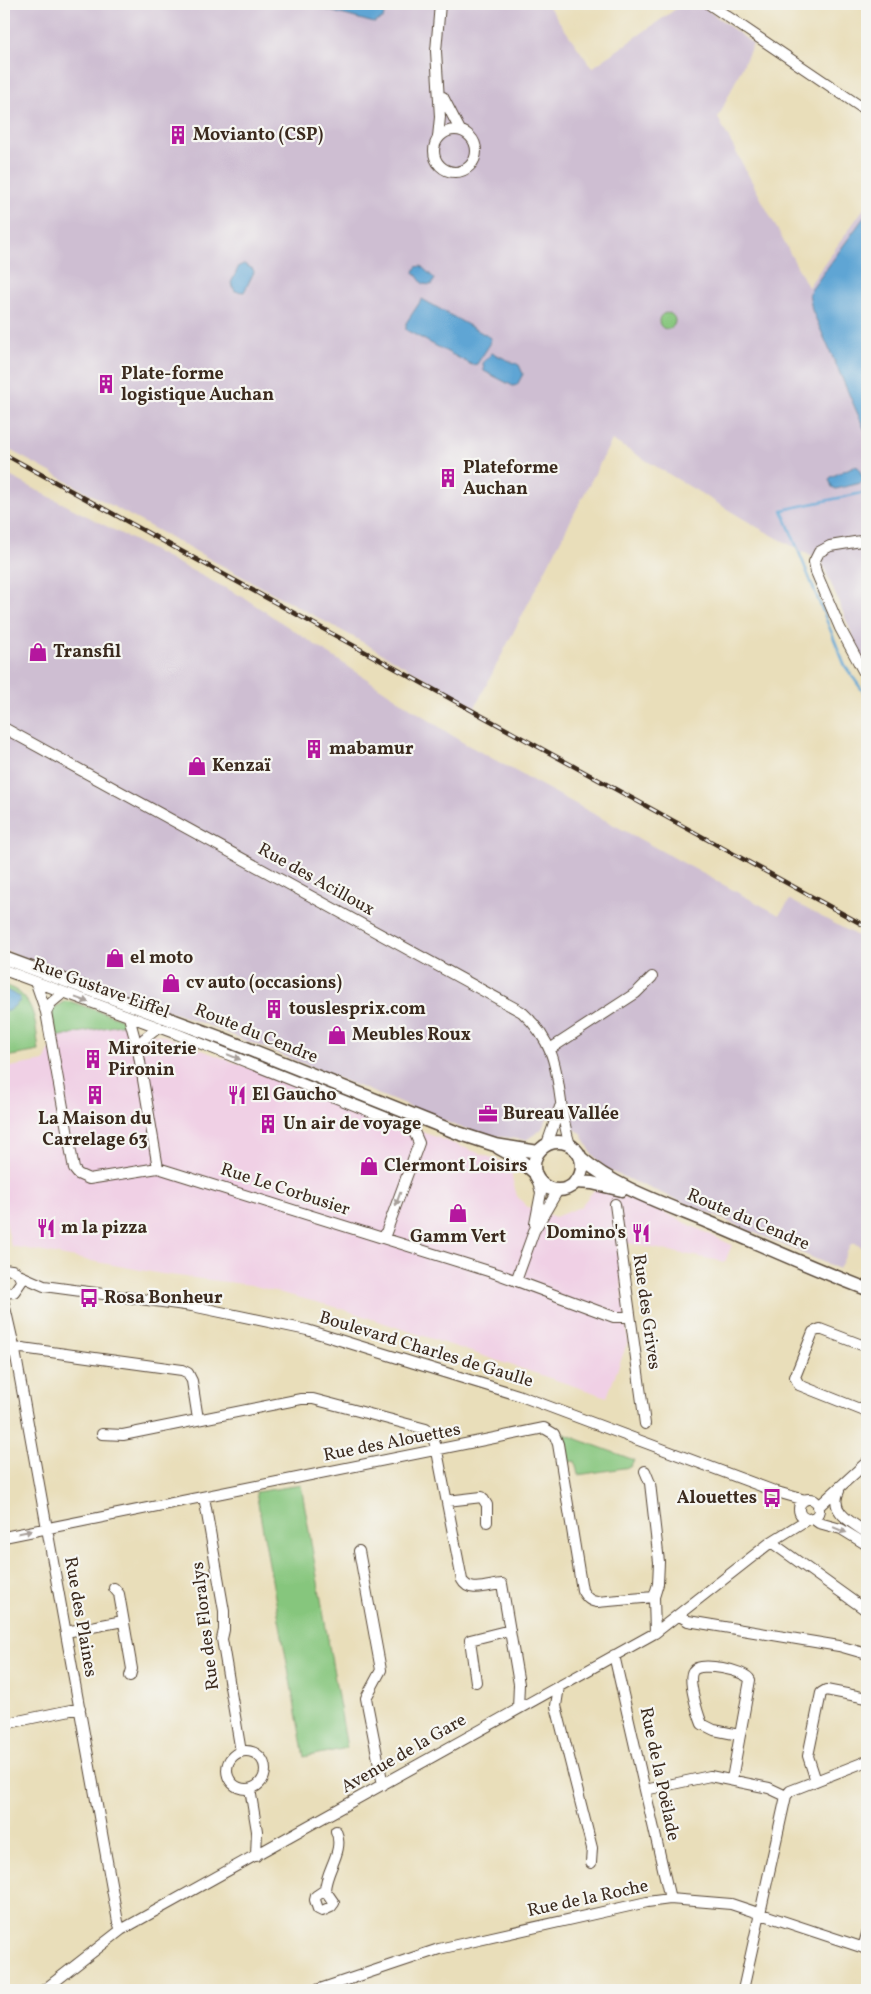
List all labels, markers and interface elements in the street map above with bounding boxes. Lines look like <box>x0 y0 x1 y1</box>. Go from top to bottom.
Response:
place label: Movianto (CSP) <box>193 123 324 148</box>
building icon: Movianto (CSP) <box>167 124 189 146</box>
place label: Plate-forme logistique Auchan <box>121 362 274 408</box>
building icon: Plate-forme logistique Auchan <box>95 373 117 395</box>
place label: Plateforme Auchan <box>463 456 558 502</box>
building icon: Plateforme Auchan <box>437 467 459 489</box>
place label: Transfil <box>53 640 121 665</box>
shop icon: Transfil <box>27 641 49 663</box>
place label: mabamur <box>329 737 414 762</box>
building icon: mabamur <box>303 738 325 760</box>
place label: Kenzaï <box>212 754 271 779</box>
shop icon: Kenzaï <box>186 755 208 777</box>
street label: Rue des Acilloux <box>253 837 379 923</box>
place label: el moto <box>130 946 193 971</box>
shop icon: el moto <box>104 947 126 969</box>
street label: Rue Gustave Eiffel <box>29 953 173 1025</box>
place label: cv auto (occasions) <box>186 971 342 996</box>
shop icon: cv auto (occasions) <box>160 972 182 994</box>
one-way arrow <box>75 996 90 1004</box>
place label: touslesprix.com <box>289 997 426 1022</box>
street label: Route du Cendre <box>191 998 321 1070</box>
building icon: touslesprix.com <box>263 998 285 1020</box>
place label: Meubles Roux <box>352 1023 471 1048</box>
shop icon: Meubles Roux <box>326 1024 348 1046</box>
place label: Miroiterie Pironin <box>108 1037 197 1083</box>
building icon: Miroiterie Pironin <box>82 1048 104 1070</box>
one-way arrow <box>227 1053 242 1061</box>
place label: El Gaucho <box>252 1083 336 1108</box>
building icon: La Maison du Carrelage 63 <box>84 1084 106 1106</box>
restaurant icon: El Gaucho <box>226 1084 248 1106</box>
place label: Bureau Vallée <box>503 1102 619 1127</box>
office icon: Bureau Vallée <box>477 1103 499 1125</box>
place label: La Maison du Carrelage 63 <box>38 1107 152 1153</box>
place label: Un air de voyage <box>283 1112 421 1137</box>
building icon: Un air de voyage <box>257 1113 279 1135</box>
place label: Clermont Loisirs <box>384 1154 528 1179</box>
shop icon: Clermont Loisirs <box>358 1155 380 1177</box>
street label: Rue Le Corbusier <box>217 1157 353 1223</box>
street label: Route du Cendre <box>683 1183 813 1257</box>
one-way arrow <box>394 1192 402 1207</box>
shop icon: Gamm Vert <box>447 1202 469 1224</box>
place label: m la pizza <box>61 1216 148 1241</box>
restaurant icon: m la pizza <box>35 1217 57 1239</box>
place label: Domino's <box>546 1221 626 1246</box>
restaurant icon: Domino's <box>630 1222 652 1244</box>
place label: Gamm Vert <box>410 1225 506 1250</box>
street label: Rue des Grives <box>626 1253 666 1371</box>
place label: Rosa Bonheur <box>104 1286 223 1311</box>
bus stop icon: Rosa Bonheur <box>78 1287 100 1309</box>
street label: Boulevard Charles de Gaulle <box>316 1306 536 1394</box>
street label: Rue des Alouettes <box>321 1417 463 1469</box>
place label: Alouettes <box>677 1486 757 1511</box>
bus stop icon: Alouettes <box>761 1487 783 1509</box>
one-way arrow <box>833 1527 848 1534</box>
one-way arrow <box>18 1528 33 1536</box>
street label: Rue des Plaines <box>57 1555 103 1679</box>
street label: Rue des Floralys <box>186 1560 226 1692</box>
street label: Rue de la Poëlade <box>633 1705 685 1843</box>
street label: Avenue de la Gare <box>337 1708 471 1800</box>
street label: Rue de la Roche <box>525 1874 651 1924</box>

